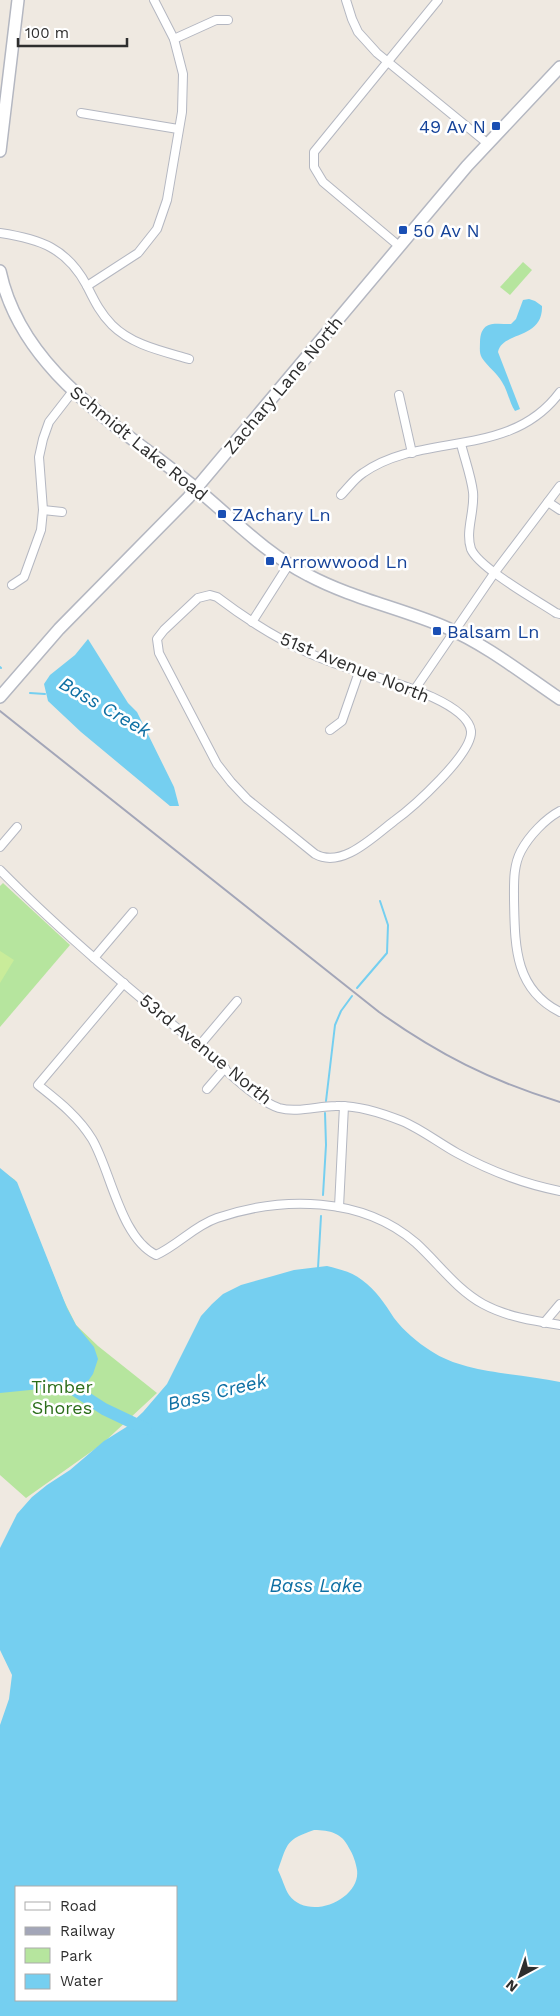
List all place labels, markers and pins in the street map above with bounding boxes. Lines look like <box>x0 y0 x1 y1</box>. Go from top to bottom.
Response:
place label: 49 Av N <box>419 116 486 137</box>
marker: 49 Av N <box>490 120 502 132</box>
place label: 50 Av N <box>413 220 480 241</box>
marker: 50 Av N <box>397 224 409 236</box>
place label: ZAchary Ln <box>232 504 331 525</box>
marker: ZAchary Ln <box>216 508 228 520</box>
place label: Arrowwood Ln <box>280 551 408 572</box>
marker: Arrowwood Ln <box>264 555 276 567</box>
place label: Balsam Ln <box>447 621 539 642</box>
marker: Balsam Ln <box>431 625 443 637</box>

